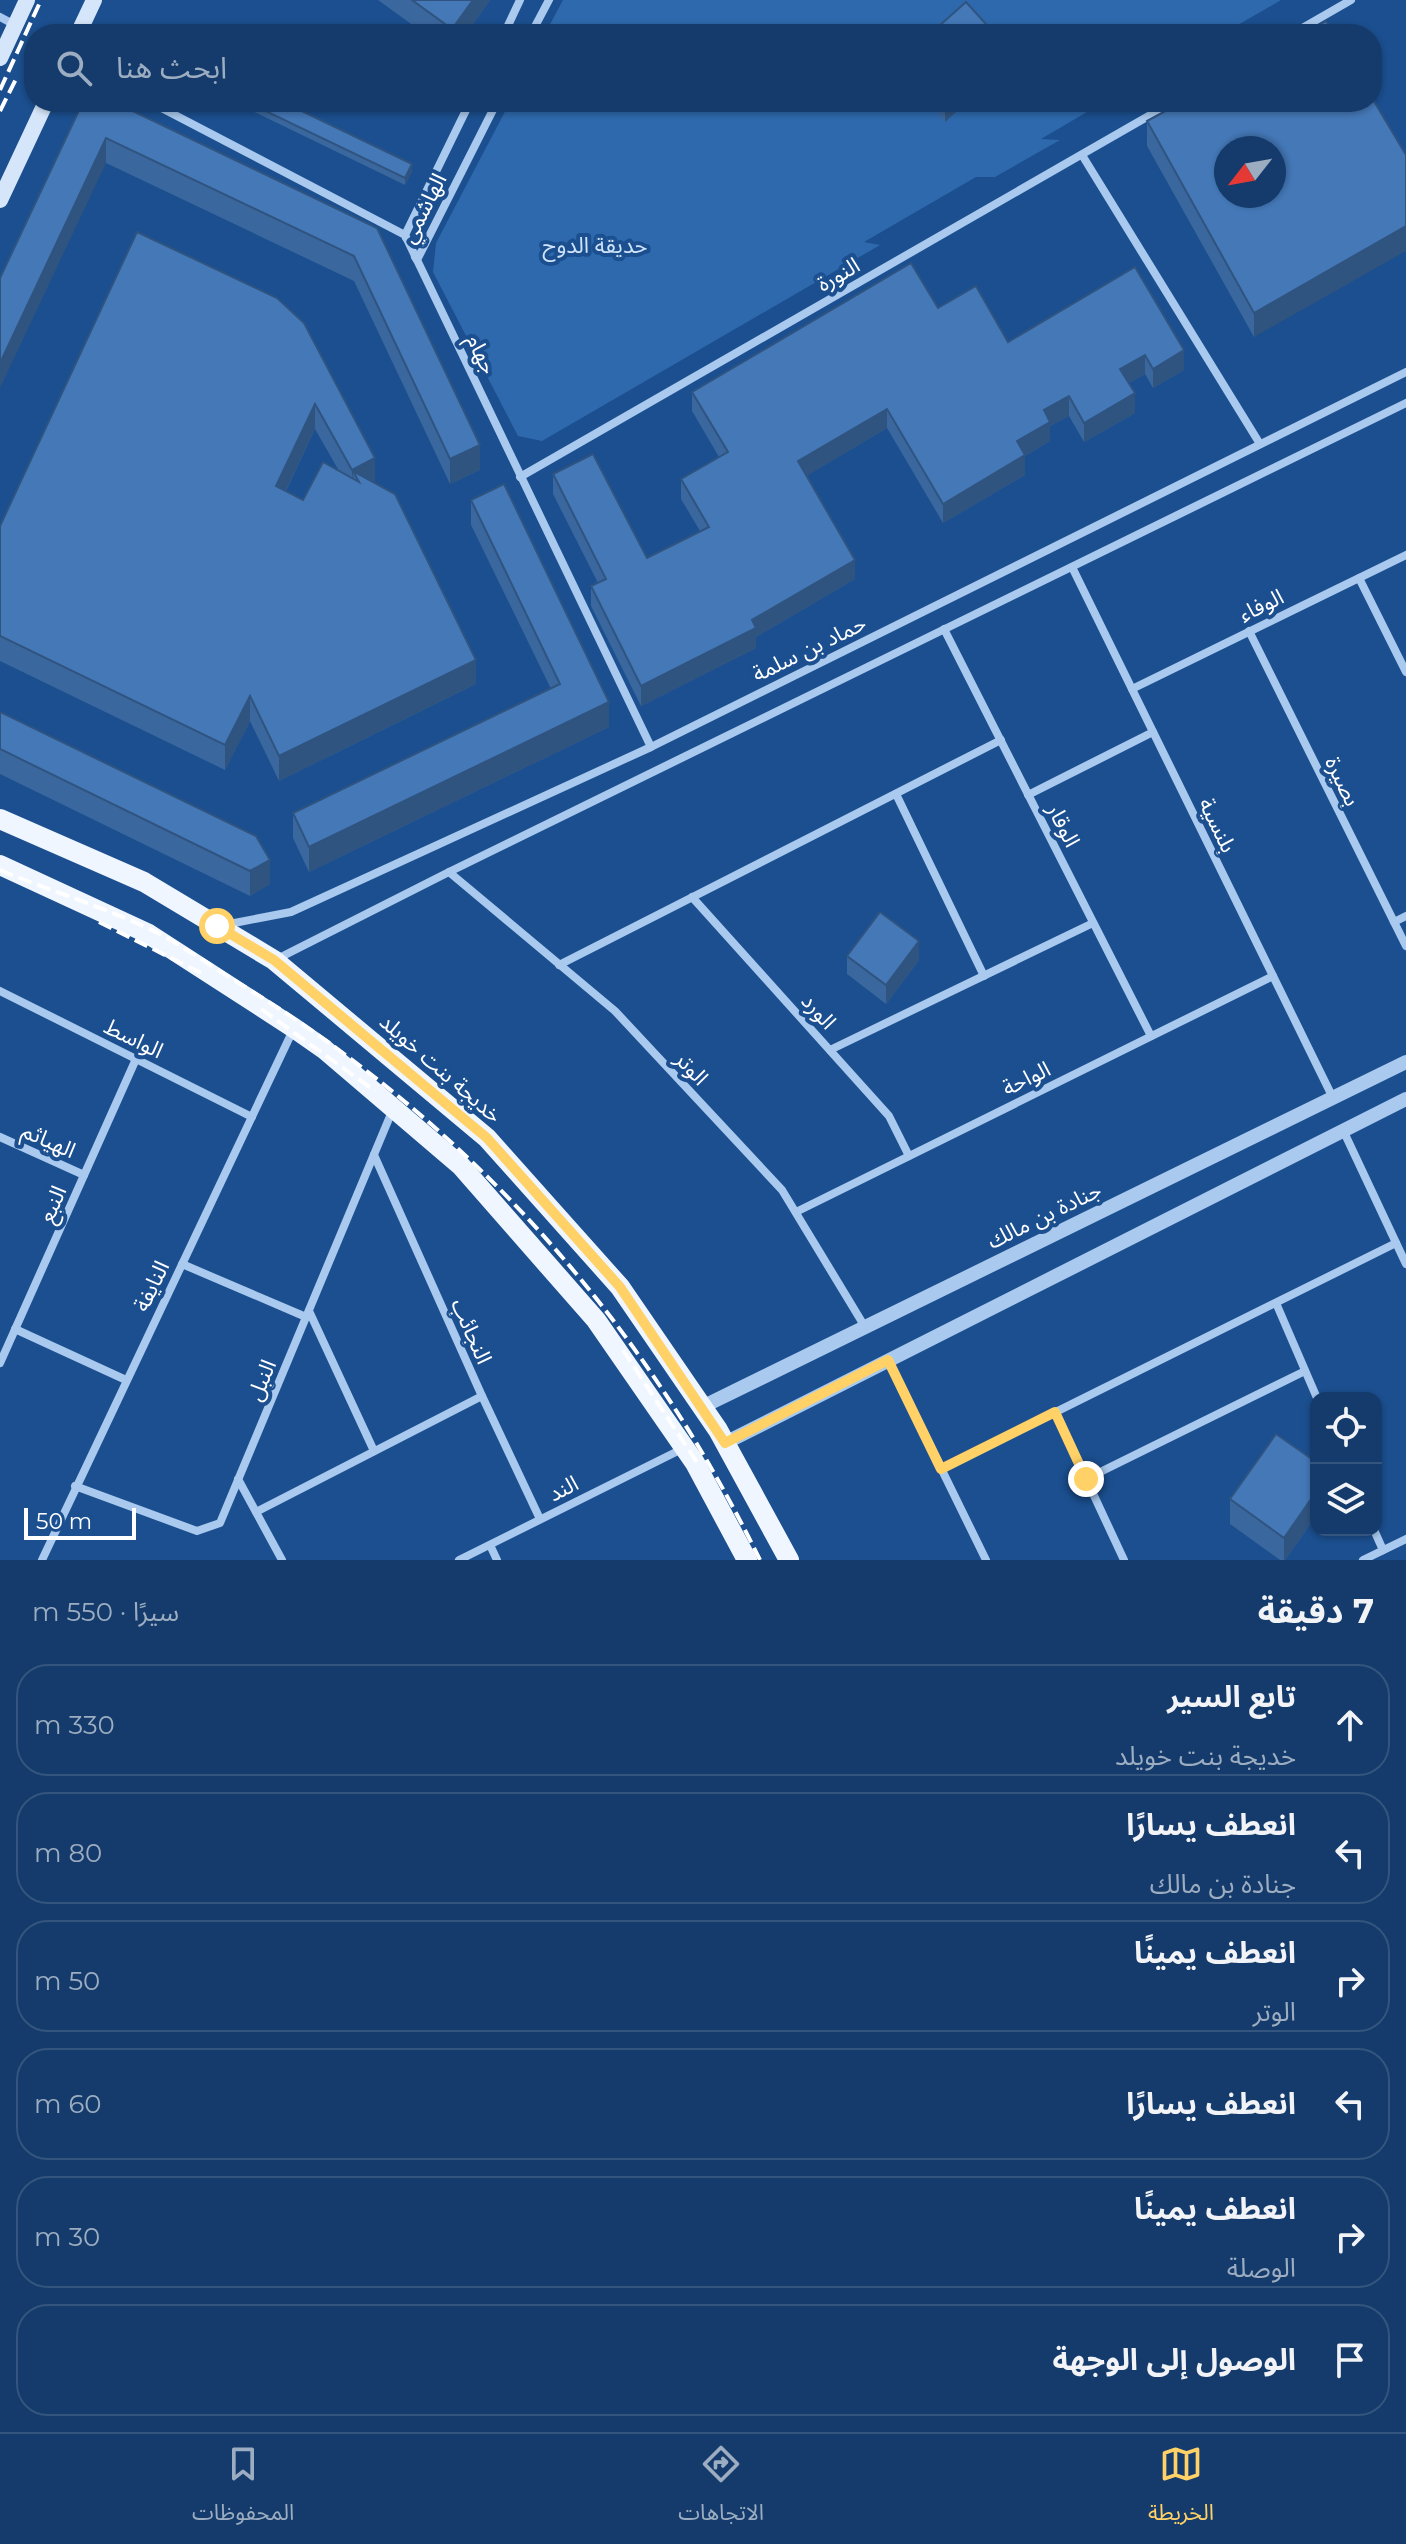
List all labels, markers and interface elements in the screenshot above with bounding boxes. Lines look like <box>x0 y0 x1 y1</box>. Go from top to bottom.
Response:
search box <box>24 24 1382 112</box>
icon: search <box>52 46 96 90</box>
text: ابحث هنا <box>116 49 227 86</box>
north arrow <box>1214 136 1286 208</box>
street label: الهاشمي <box>394 169 455 249</box>
park label: حديقة الدوح <box>542 232 648 262</box>
street label: النورة <box>812 251 864 297</box>
street label: جهام <box>458 330 503 380</box>
street label: الوفاء <box>1234 583 1288 628</box>
street label: حماد بن سلمة <box>748 609 871 688</box>
street label: بصيرة <box>1319 752 1366 810</box>
street label: بلنسية <box>1193 793 1242 857</box>
street label: الوقار <box>1041 798 1086 852</box>
route start <box>199 908 235 944</box>
street label: الورد <box>795 988 842 1035</box>
street label: خديجة بنت خويلد <box>374 1008 507 1129</box>
street label: الواسط <box>100 1013 168 1064</box>
street label: الوتر <box>669 1045 714 1091</box>
street label: الواحة <box>998 1055 1055 1102</box>
street label: الهياثم <box>17 1117 80 1167</box>
street label: جنادة بن مالك <box>983 1176 1106 1255</box>
street label: النبع <box>32 1181 75 1228</box>
street label: النايفة <box>128 1256 175 1316</box>
street label: النجائب <box>445 1294 498 1368</box>
street label: النبل <box>241 1356 282 1405</box>
map controls <box>1310 1392 1382 1536</box>
button: locate <box>1310 1392 1382 1464</box>
route end <box>1068 1461 1104 1497</box>
button: layers <box>1310 1464 1382 1536</box>
street label: الند <box>544 1470 583 1507</box>
scale bar <box>24 1504 136 1540</box>
text: 50 m <box>36 1508 92 1535</box>
text: 7 دقيقة <box>1258 1590 1374 1632</box>
text: سيرًا · 550 m <box>32 1596 179 1628</box>
text: تابع السير <box>1167 1678 1296 1715</box>
icon: ahead <box>1328 1703 1372 1747</box>
text: 330 m <box>34 1709 115 1741</box>
text: خديجة بنت خويلد <box>1115 1740 1296 1772</box>
text: انعطف يسارًا <box>1126 1806 1296 1843</box>
icon: left <box>1328 1831 1372 1875</box>
text: 80 m <box>34 1837 102 1869</box>
text: جنادة بن مالك <box>1150 1868 1296 1900</box>
text: انعطف يمينًا <box>1134 1934 1296 1971</box>
icon: right <box>1328 1959 1372 2003</box>
text: 50 m <box>34 1965 100 1997</box>
text: الوتر <box>1253 1996 1296 2028</box>
icon: left <box>1328 2082 1372 2126</box>
text: انعطف يسارًا <box>1126 2085 1296 2122</box>
text: 60 m <box>34 2088 101 2120</box>
text: انعطف يمينًا <box>1134 2190 1296 2227</box>
icon: right <box>1328 2215 1372 2259</box>
text: 30 m <box>34 2221 100 2253</box>
text: الوصلة <box>1227 2252 1296 2284</box>
icon: arrive <box>1328 2338 1372 2382</box>
text: الوصول إلى الوجهة <box>1052 2341 1296 2378</box>
tab: المحفوظات <box>192 2442 294 2536</box>
tab: الاتجاهات <box>678 2442 764 2536</box>
tab: الخريطة <box>1148 2442 1214 2536</box>

